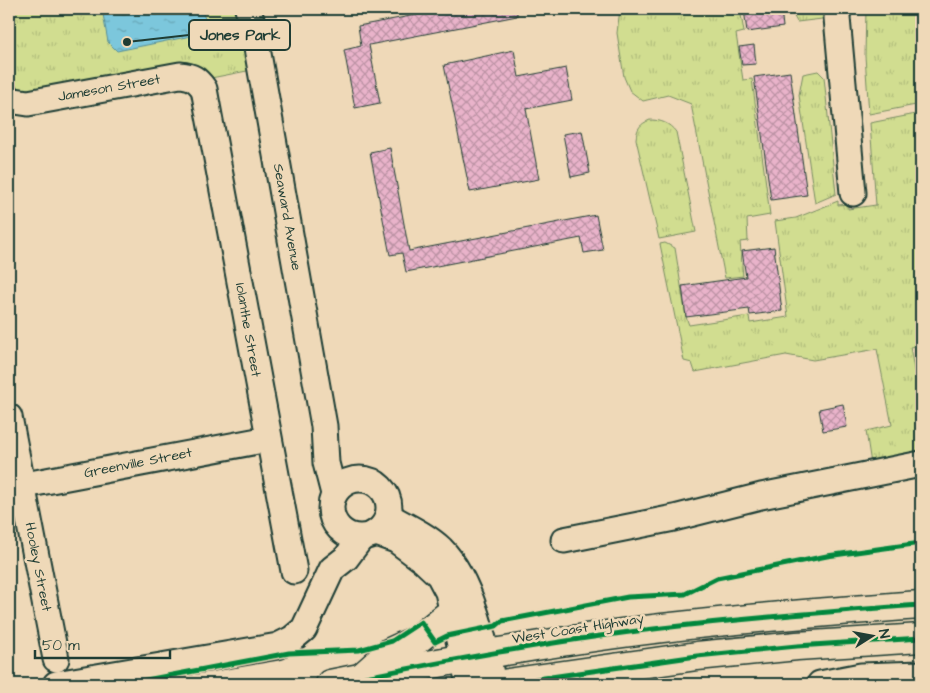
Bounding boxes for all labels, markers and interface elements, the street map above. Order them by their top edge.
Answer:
callout: Jones Park [189,20,290,50]
text: Jones Park [199,25,281,46]
street label: Jameson Street [56,69,162,107]
street label: Seaward Avenue [268,162,306,272]
street label: Iolanthe Street [230,281,266,379]
street label: Greenville Street [82,443,194,483]
street label: Hooley Street [20,521,57,614]
street label: West Coast Highway [511,609,646,649]
north arrow [848,610,898,660]
text: N [873,627,894,640]
scale bar [35,628,170,660]
text: 50 m [42,635,80,656]

